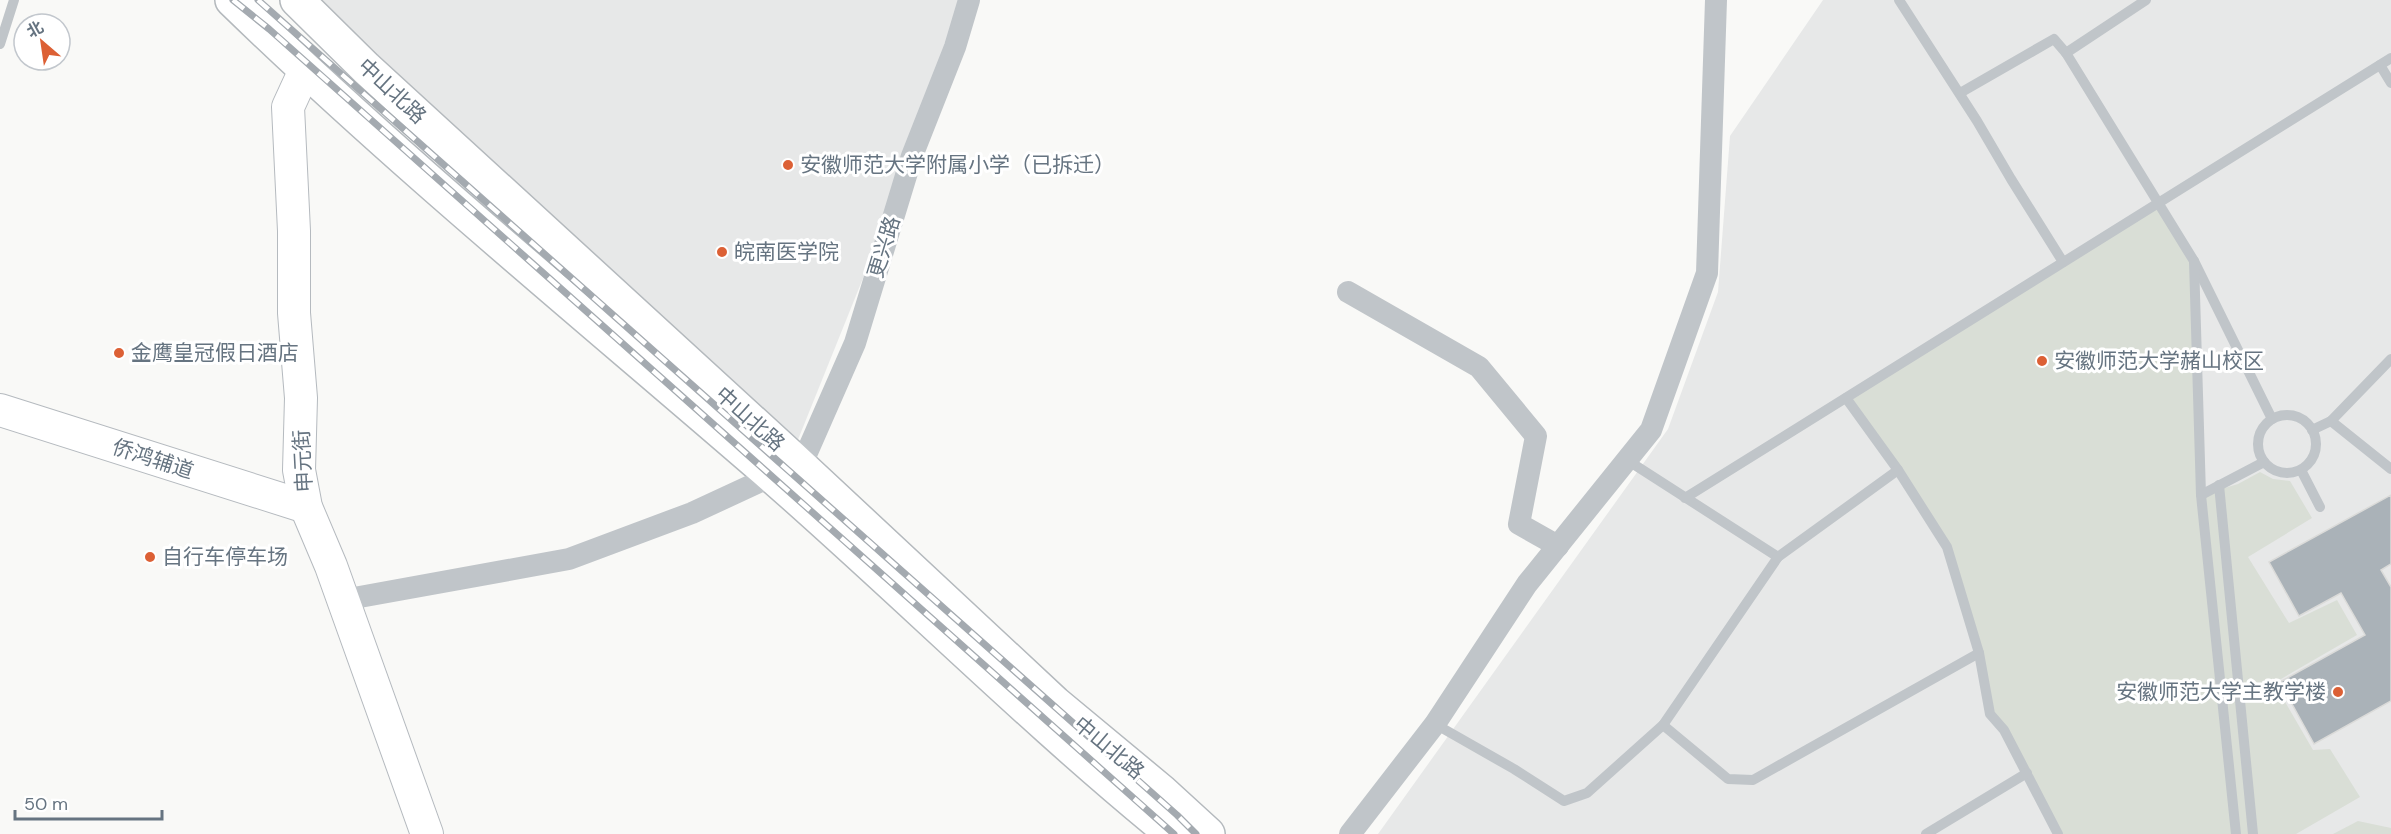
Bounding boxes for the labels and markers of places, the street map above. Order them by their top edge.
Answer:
place label: 安徽师范大学附属小学（已拆迁） [800,151,1115,179]
marker: 安徽师范大学附属小学（已拆迁） [781,158,795,172]
place label: 皖南医学院 [734,238,839,266]
marker: 皖南医学院 [715,245,729,259]
place label: 金鹰皇冠假日酒店 [131,339,299,367]
marker: 金鹰皇冠假日酒店 [112,346,126,360]
place label: 安徽师范大学赭山校区 [2054,347,2264,375]
marker: 安徽师范大学赭山校区 [2035,354,2049,368]
place label: 自行车停车场 [162,543,288,571]
marker: 自行车停车场 [143,550,157,564]
place label: 安徽师范大学主教学楼 [2116,678,2326,706]
marker: 安徽师范大学主教学楼 [2331,685,2345,699]

